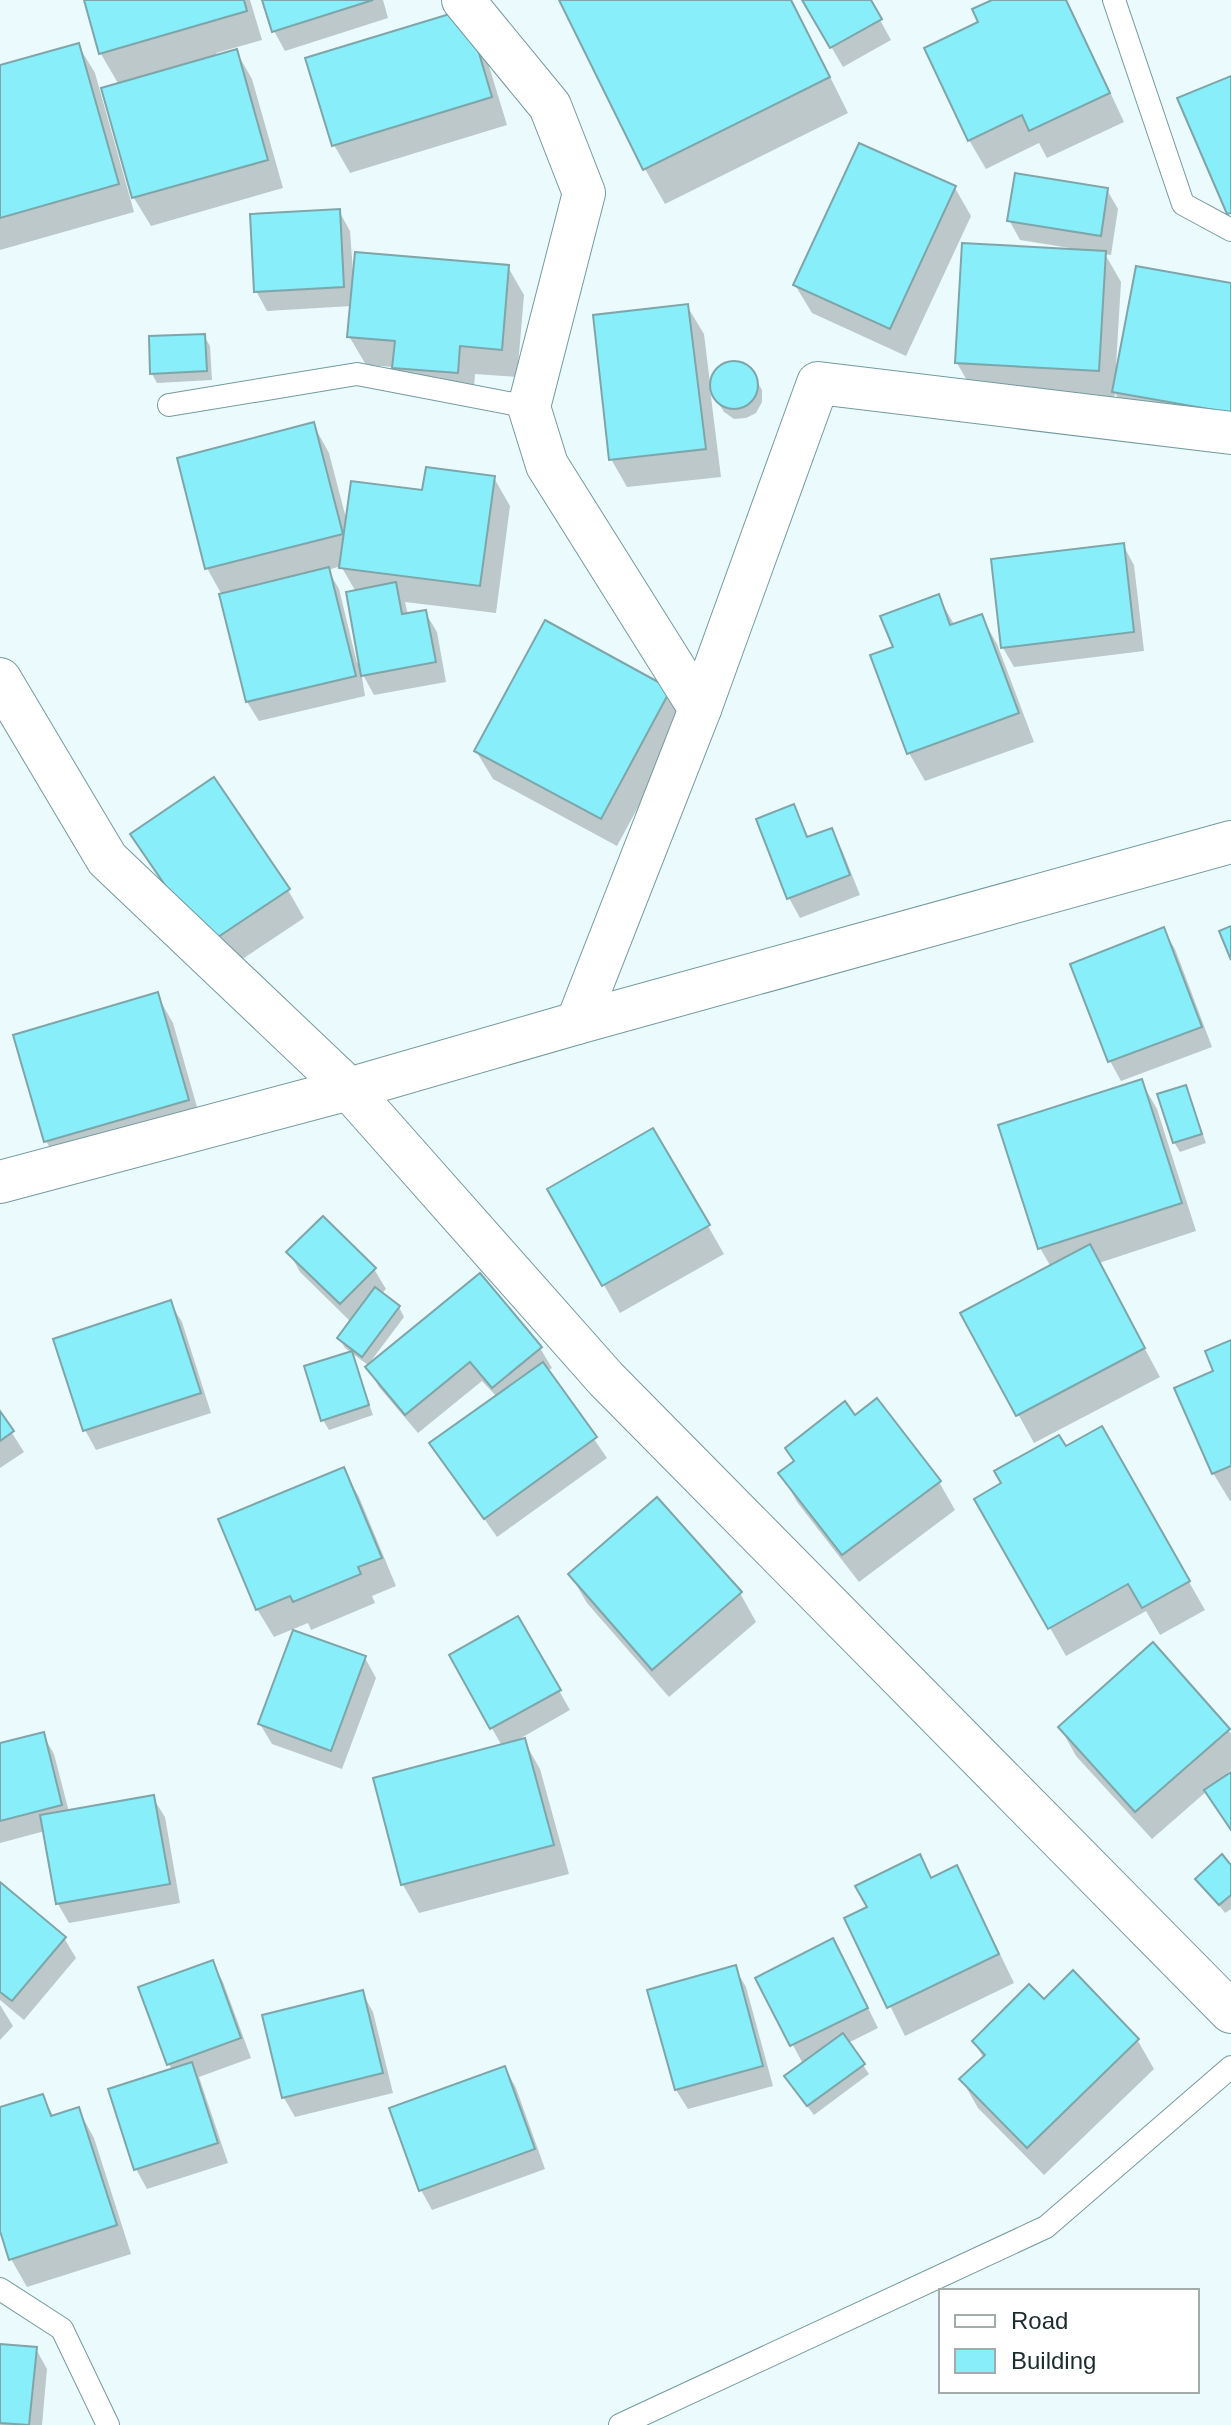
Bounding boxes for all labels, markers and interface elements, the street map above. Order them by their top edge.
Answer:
legend [939,2289,1199,2393]
text: Road [1011,2307,1068,2334]
text: Building [1011,2347,1096,2374]

